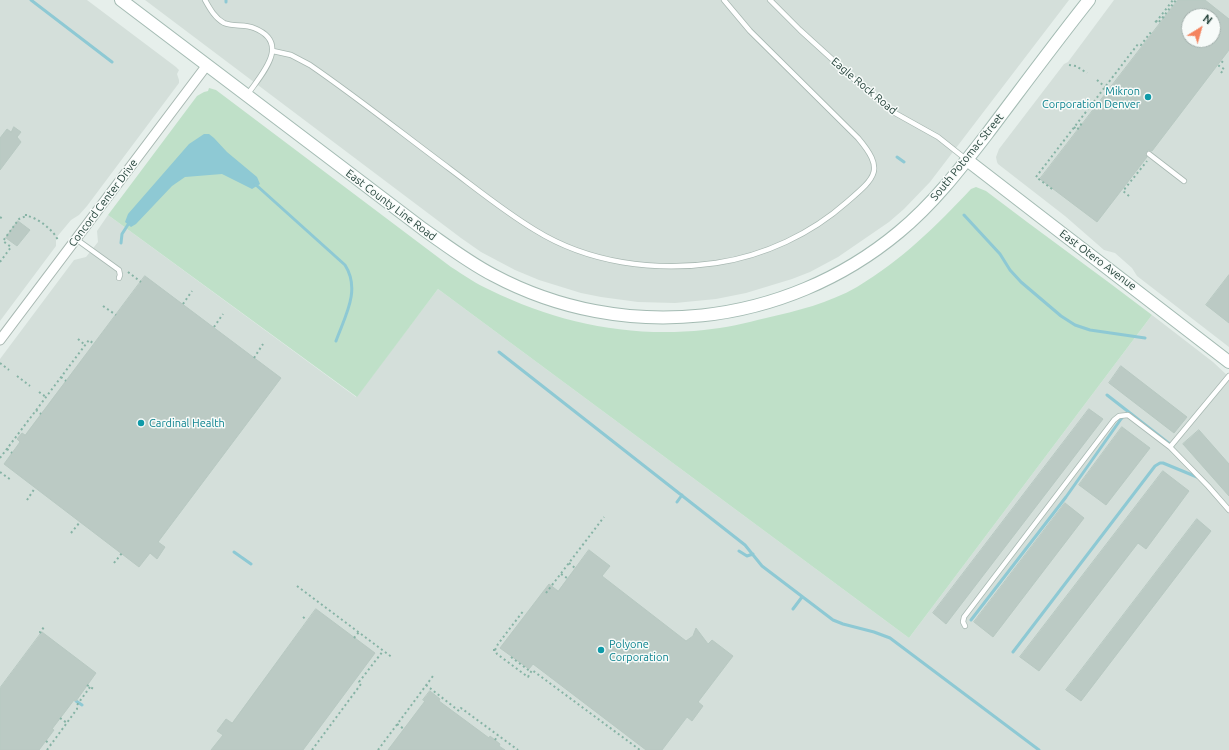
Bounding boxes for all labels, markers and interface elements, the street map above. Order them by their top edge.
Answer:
north arrow [1181,8,1221,48]
text: N [1201,12,1215,26]
street label: Eagle Rock Road [829,55,899,117]
place label: Mikron Corporation Denver [1042,84,1140,110]
marker: Mikron Corporation Denver [1143,92,1153,102]
street label: South Potomac Street [928,111,1006,203]
street label: Concord Center Drive [66,157,140,249]
street label: East County Line Road [343,167,439,243]
street label: East Otero Avenue [1057,227,1139,293]
place label: Cardinal Health [149,416,225,430]
marker: Cardinal Health [136,418,146,428]
place label: Polyone Corporation [609,637,669,663]
marker: Polyone Corporation [596,645,606,655]

